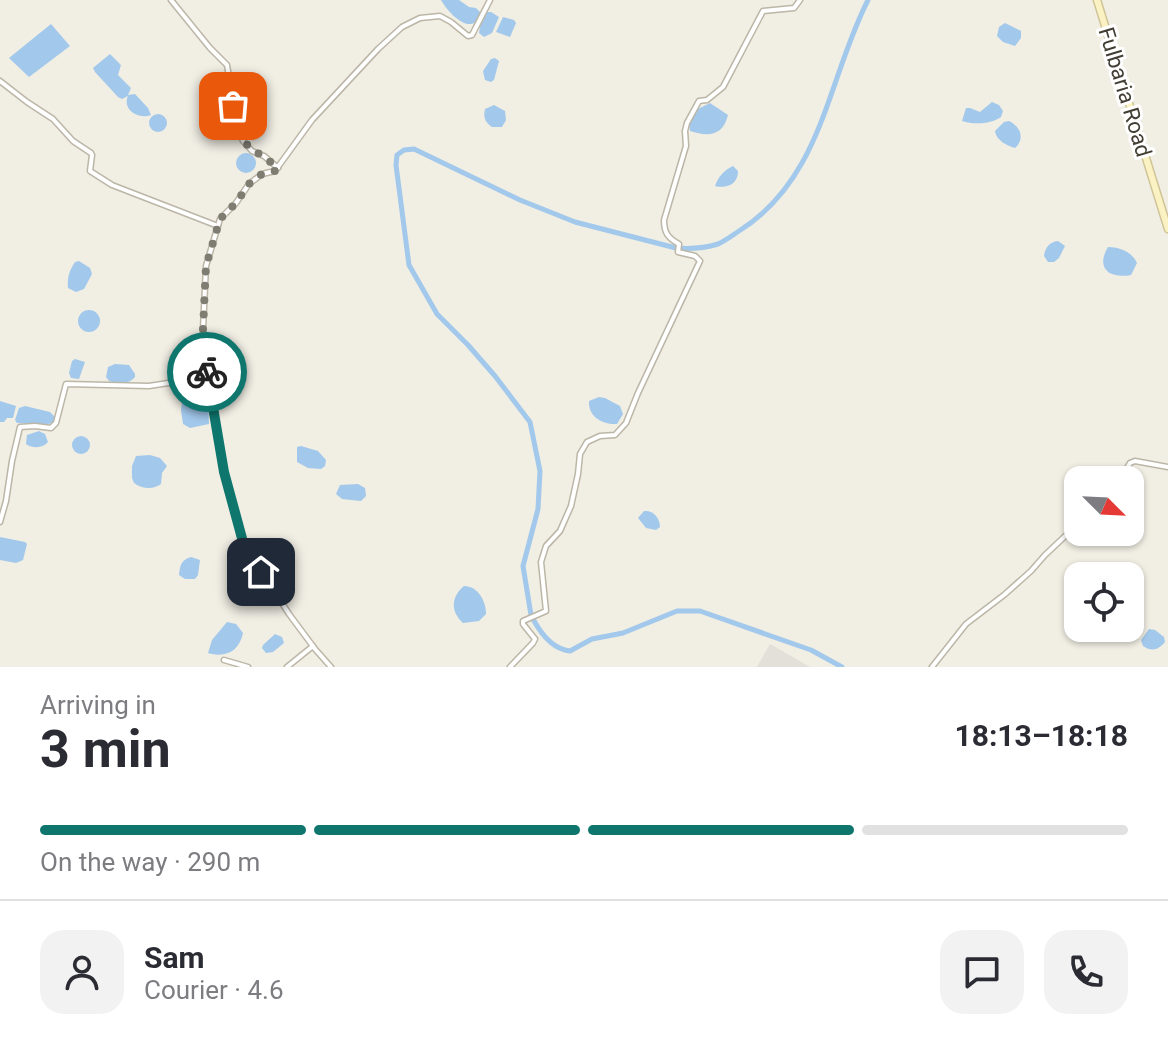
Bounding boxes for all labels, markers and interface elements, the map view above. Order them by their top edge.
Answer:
street label: Fulbaria Road [1093,24,1157,160]
pin [199,72,267,140]
icon: bag [211,84,255,128]
courier [167,332,247,412]
icon: bike [185,350,229,394]
north arrow [1064,466,1144,546]
map controls [1064,466,1144,642]
pin [227,538,295,606]
icon: home [239,550,283,594]
button: locate [1064,562,1144,642]
text: Arriving in [40,690,156,720]
text: 18:13–18:18 [954,718,1128,753]
text: 3 min [40,719,171,780]
text: On the way · 290 m [40,847,260,877]
button: person [40,930,124,1014]
button: chat [940,930,1024,1014]
button: phone [1044,930,1128,1014]
text: Sam [144,940,205,975]
text: Courier · 4.6 [144,975,284,1005]

